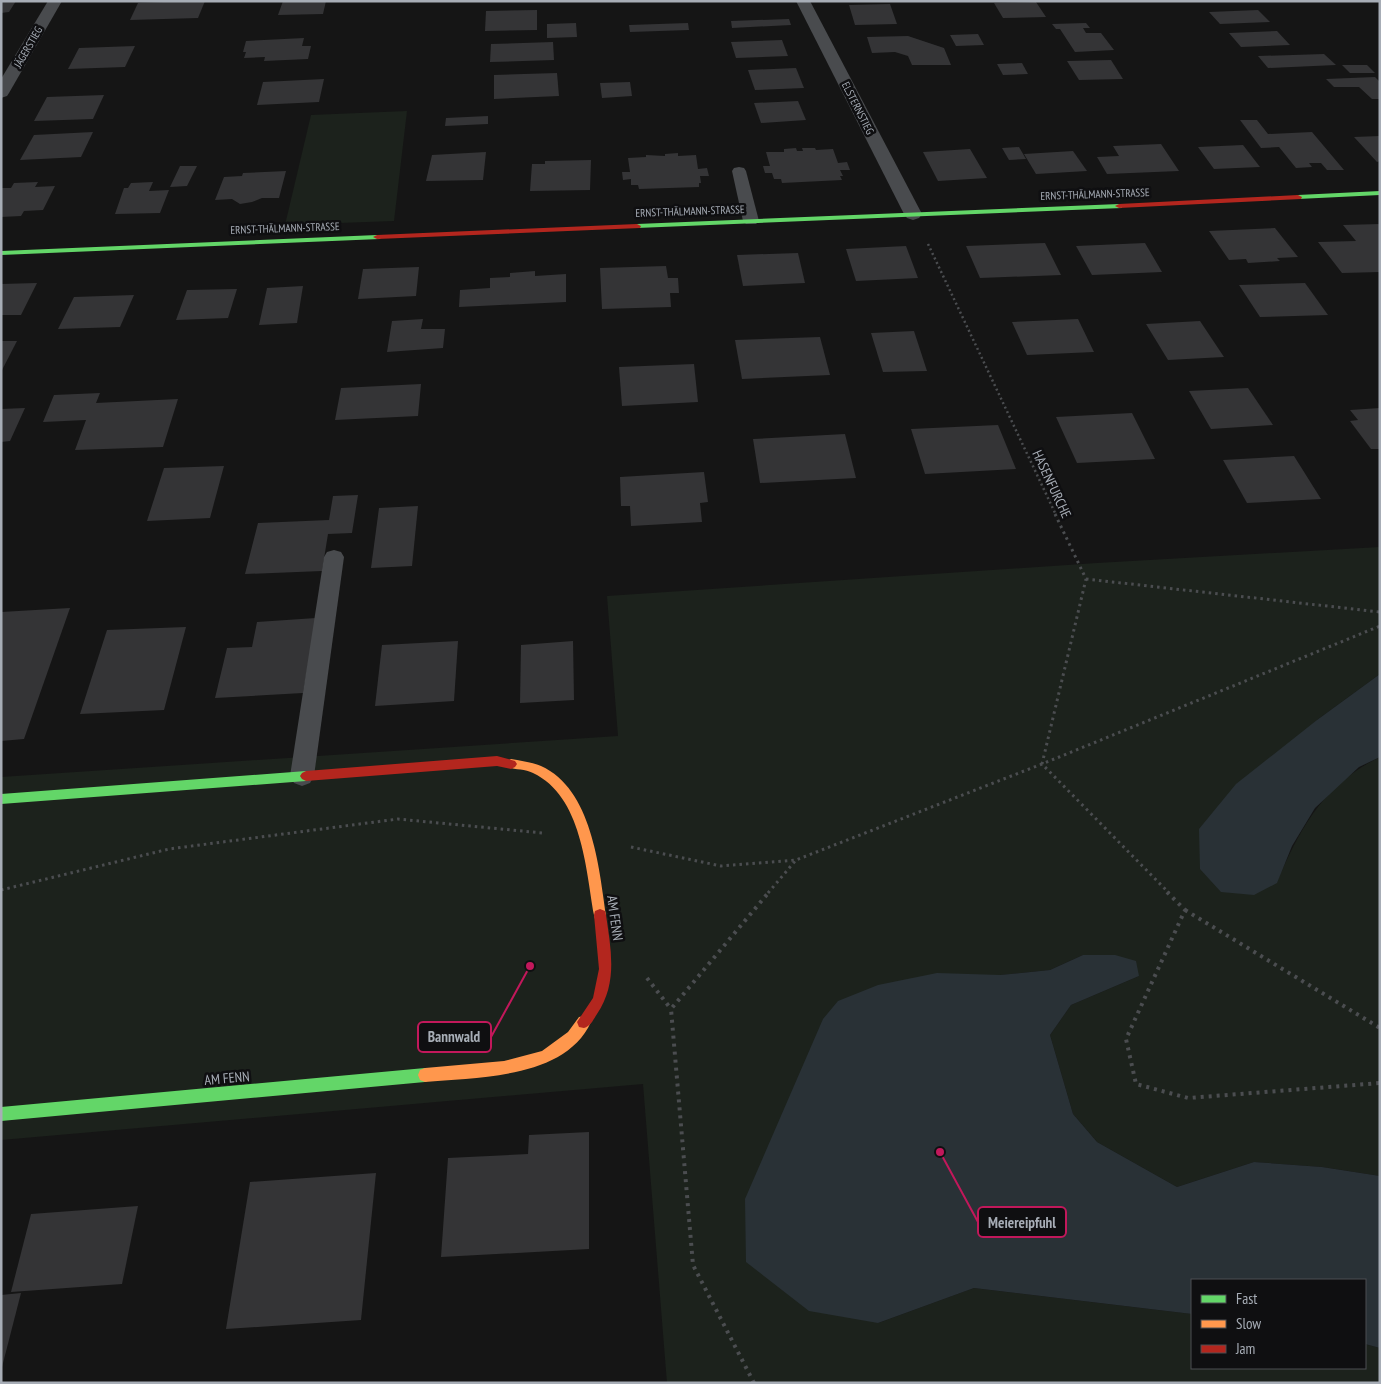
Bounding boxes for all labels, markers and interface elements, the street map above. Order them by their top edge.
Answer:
street label: JÄGERSTIEG [10,24,45,71]
street label: ELSTERNSTIEG [839,79,877,137]
street label: ERNST-THÄLMANN-STRASSE [1040,185,1150,203]
street label: ERNST-THÄLMANN-STRASSE [635,202,745,220]
street label: ERNST-THÄLMANN-STRASSE [230,219,340,237]
street label: HASENFURCHE [1028,447,1076,521]
street label: AM FENN [603,894,627,942]
callout: Bannwald [418,1022,491,1052]
text: Bannwald [428,1027,481,1046]
street label: AM FENN [204,1067,250,1089]
callout: Meiereipfuhl [978,1207,1066,1237]
text: Meiereipfuhl [988,1213,1056,1232]
legend [1191,1279,1366,1369]
text: Fast [1236,1289,1257,1308]
text: Slow [1236,1314,1261,1333]
text: Jam [1235,1339,1255,1358]

